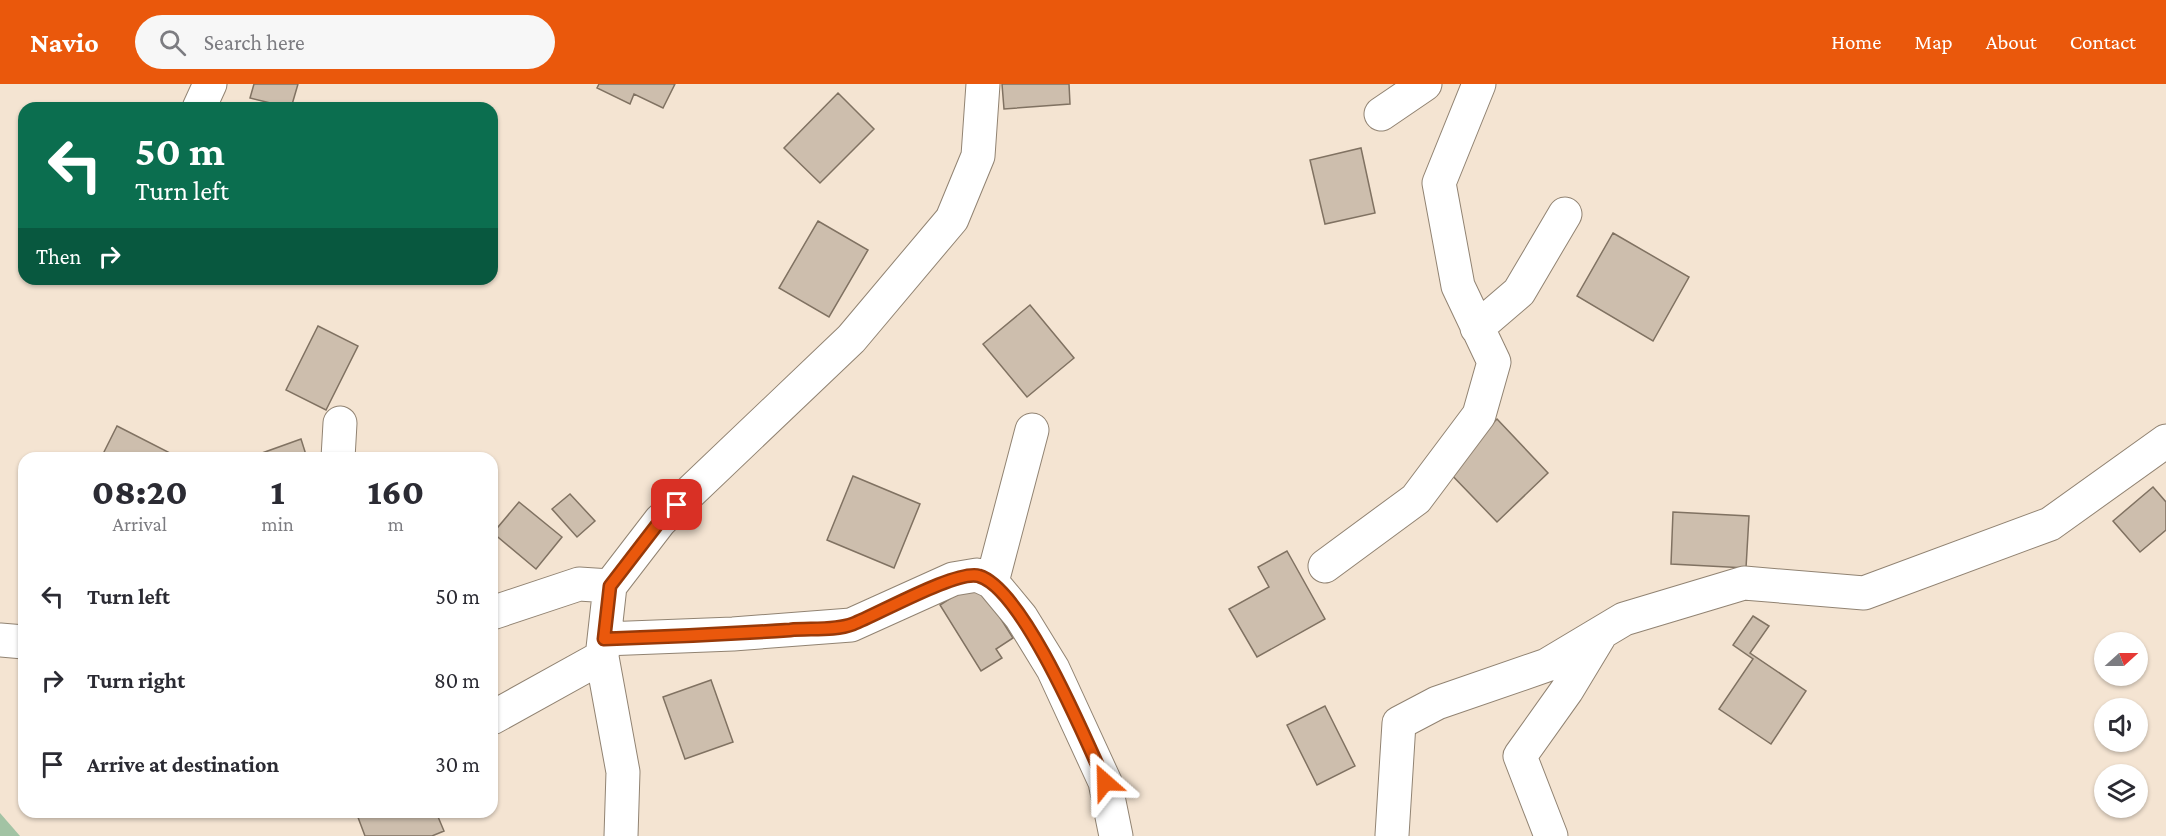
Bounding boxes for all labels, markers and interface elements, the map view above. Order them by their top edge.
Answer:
search box [135,15,555,69]
icon: search [156,26,189,59]
text: Navio [30,27,99,58]
text: Search here [204,30,305,55]
text: Home [1831,30,1881,54]
text: Map [1914,30,1953,54]
text: About [1986,30,2037,54]
text: Contact [2070,30,2136,54]
icon: left [36,126,114,204]
text: 50 m [135,127,225,174]
text: Turn left [135,176,229,206]
icon: right [93,240,126,273]
text: Then [36,244,81,269]
text: 08:20 [92,472,188,512]
text: 1 [271,472,285,512]
text: 160 [367,472,424,512]
pin [651,479,702,530]
icon: arrive [660,488,693,521]
text: Arrival [113,513,167,535]
text: min [262,513,294,535]
text: m [388,513,404,535]
icon: left [36,580,69,613]
text: Turn left [87,584,170,609]
text: 50 m [435,584,480,609]
north arrow [2094,632,2148,686]
map controls [2094,632,2148,818]
icon: right [36,664,69,697]
text: Turn right [87,668,185,693]
text: 80 m [434,668,480,693]
button: sound [2094,698,2148,752]
icon: arrive [36,748,69,781]
position arrow [1073,750,1137,814]
text: Arrive at destination [87,752,279,777]
text: 30 m [435,752,480,777]
button: layers [2094,764,2148,818]

